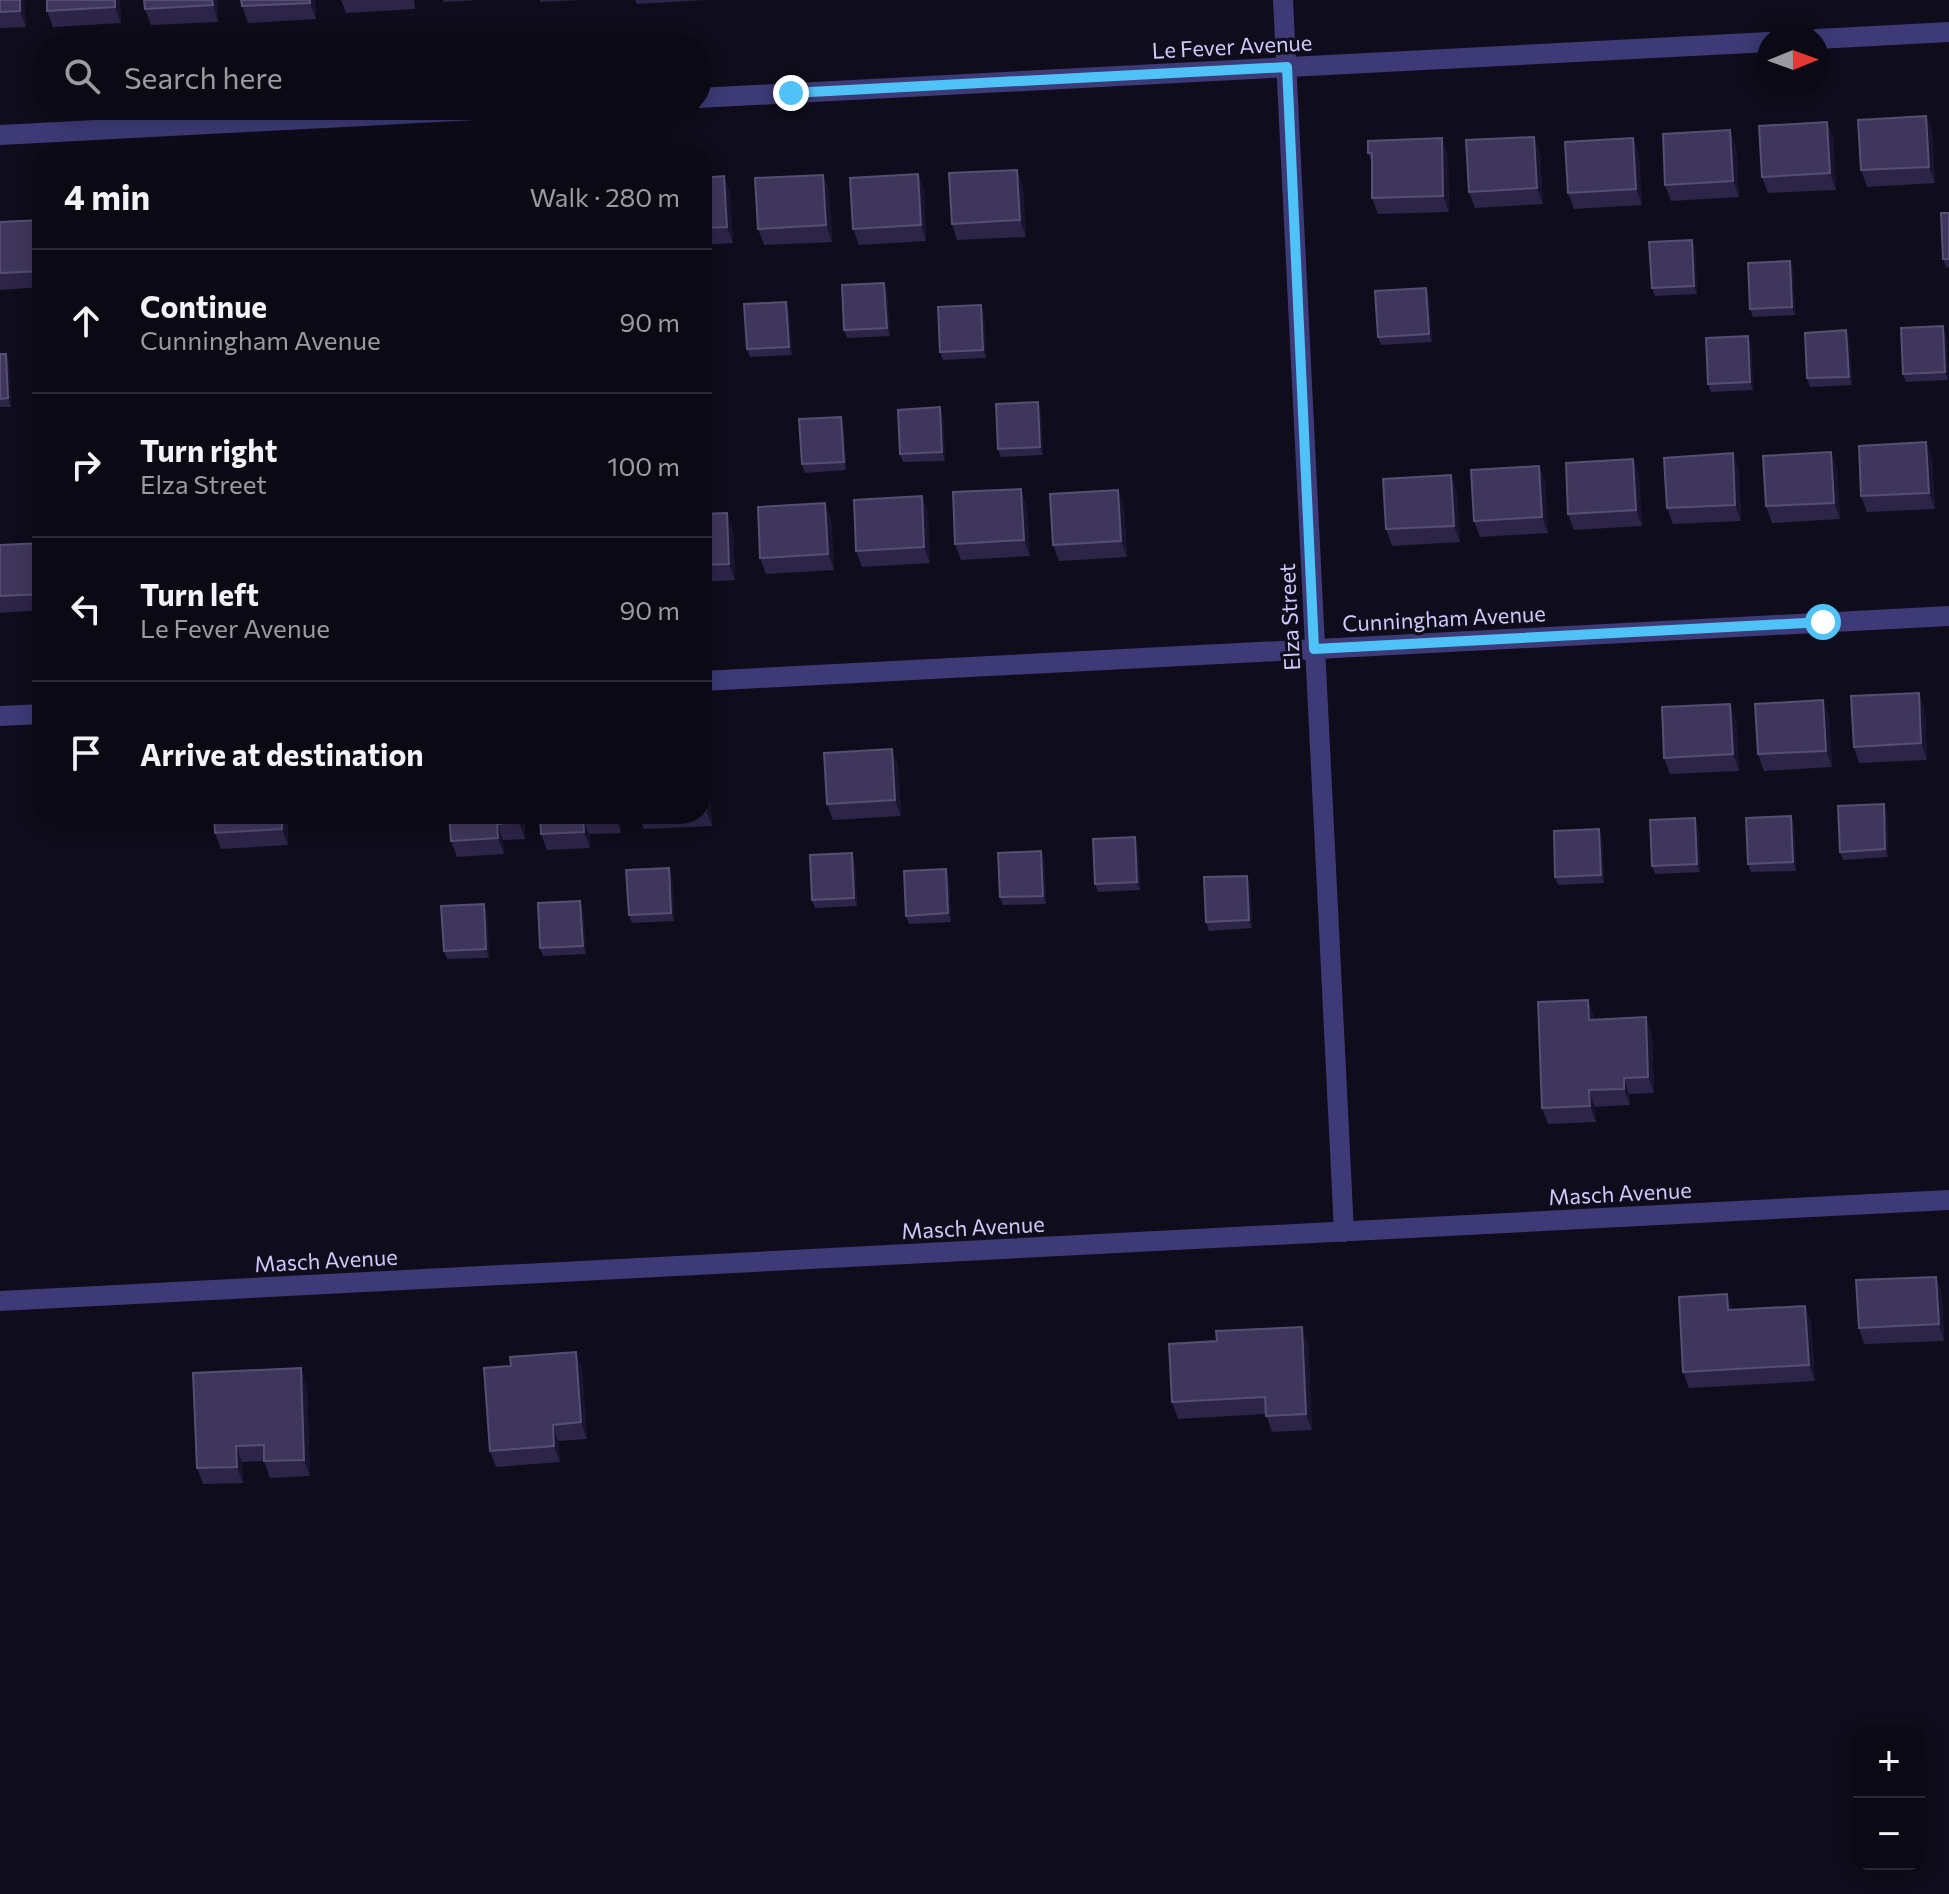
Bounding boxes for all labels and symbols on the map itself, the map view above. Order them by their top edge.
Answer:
north arrow [1757,24,1829,96]
street label: Le Fever Avenue [1151,28,1313,64]
route end [773,75,809,111]
street label: Elza Street [1273,563,1305,671]
street label: Cunningham Avenue [1342,599,1546,637]
route start [1805,604,1841,640]
street label: Masch Avenue [1548,1176,1692,1210]
street label: Masch Avenue [901,1210,1045,1244]
street label: Masch Avenue [254,1243,398,1277]

